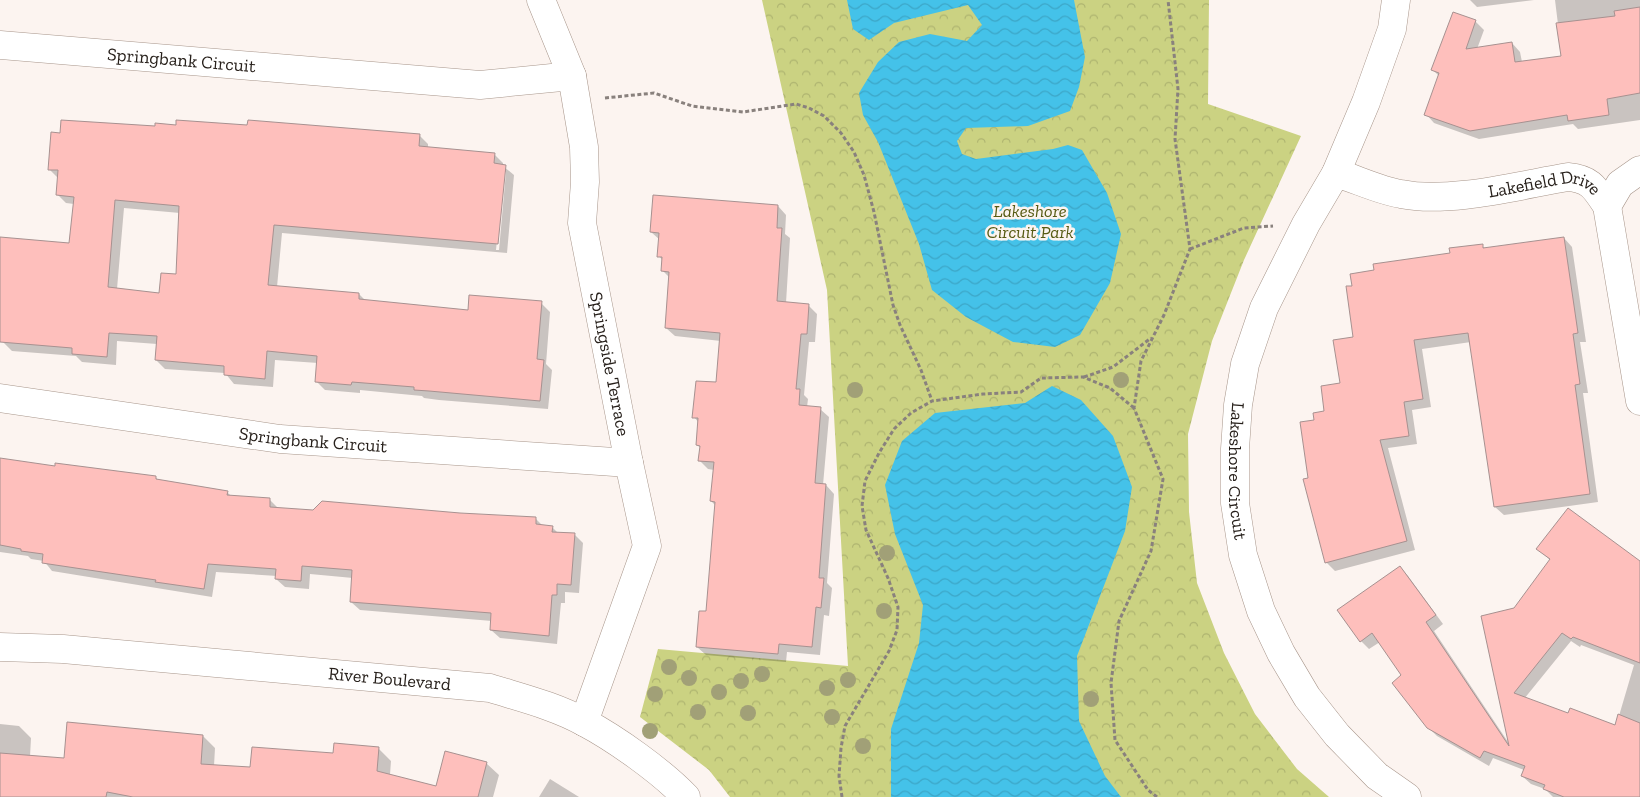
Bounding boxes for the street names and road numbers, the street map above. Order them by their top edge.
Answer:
street label: Springbank Circuit [106,43,257,77]
street label: Lakefield Drive [1487,165,1606,203]
street label: Springside Terrace [585,290,635,438]
street label: Lakeshore Circuit [1224,402,1252,542]
street label: Springbank Circuit [237,422,388,457]
street label: River Boulevard [327,662,452,695]

